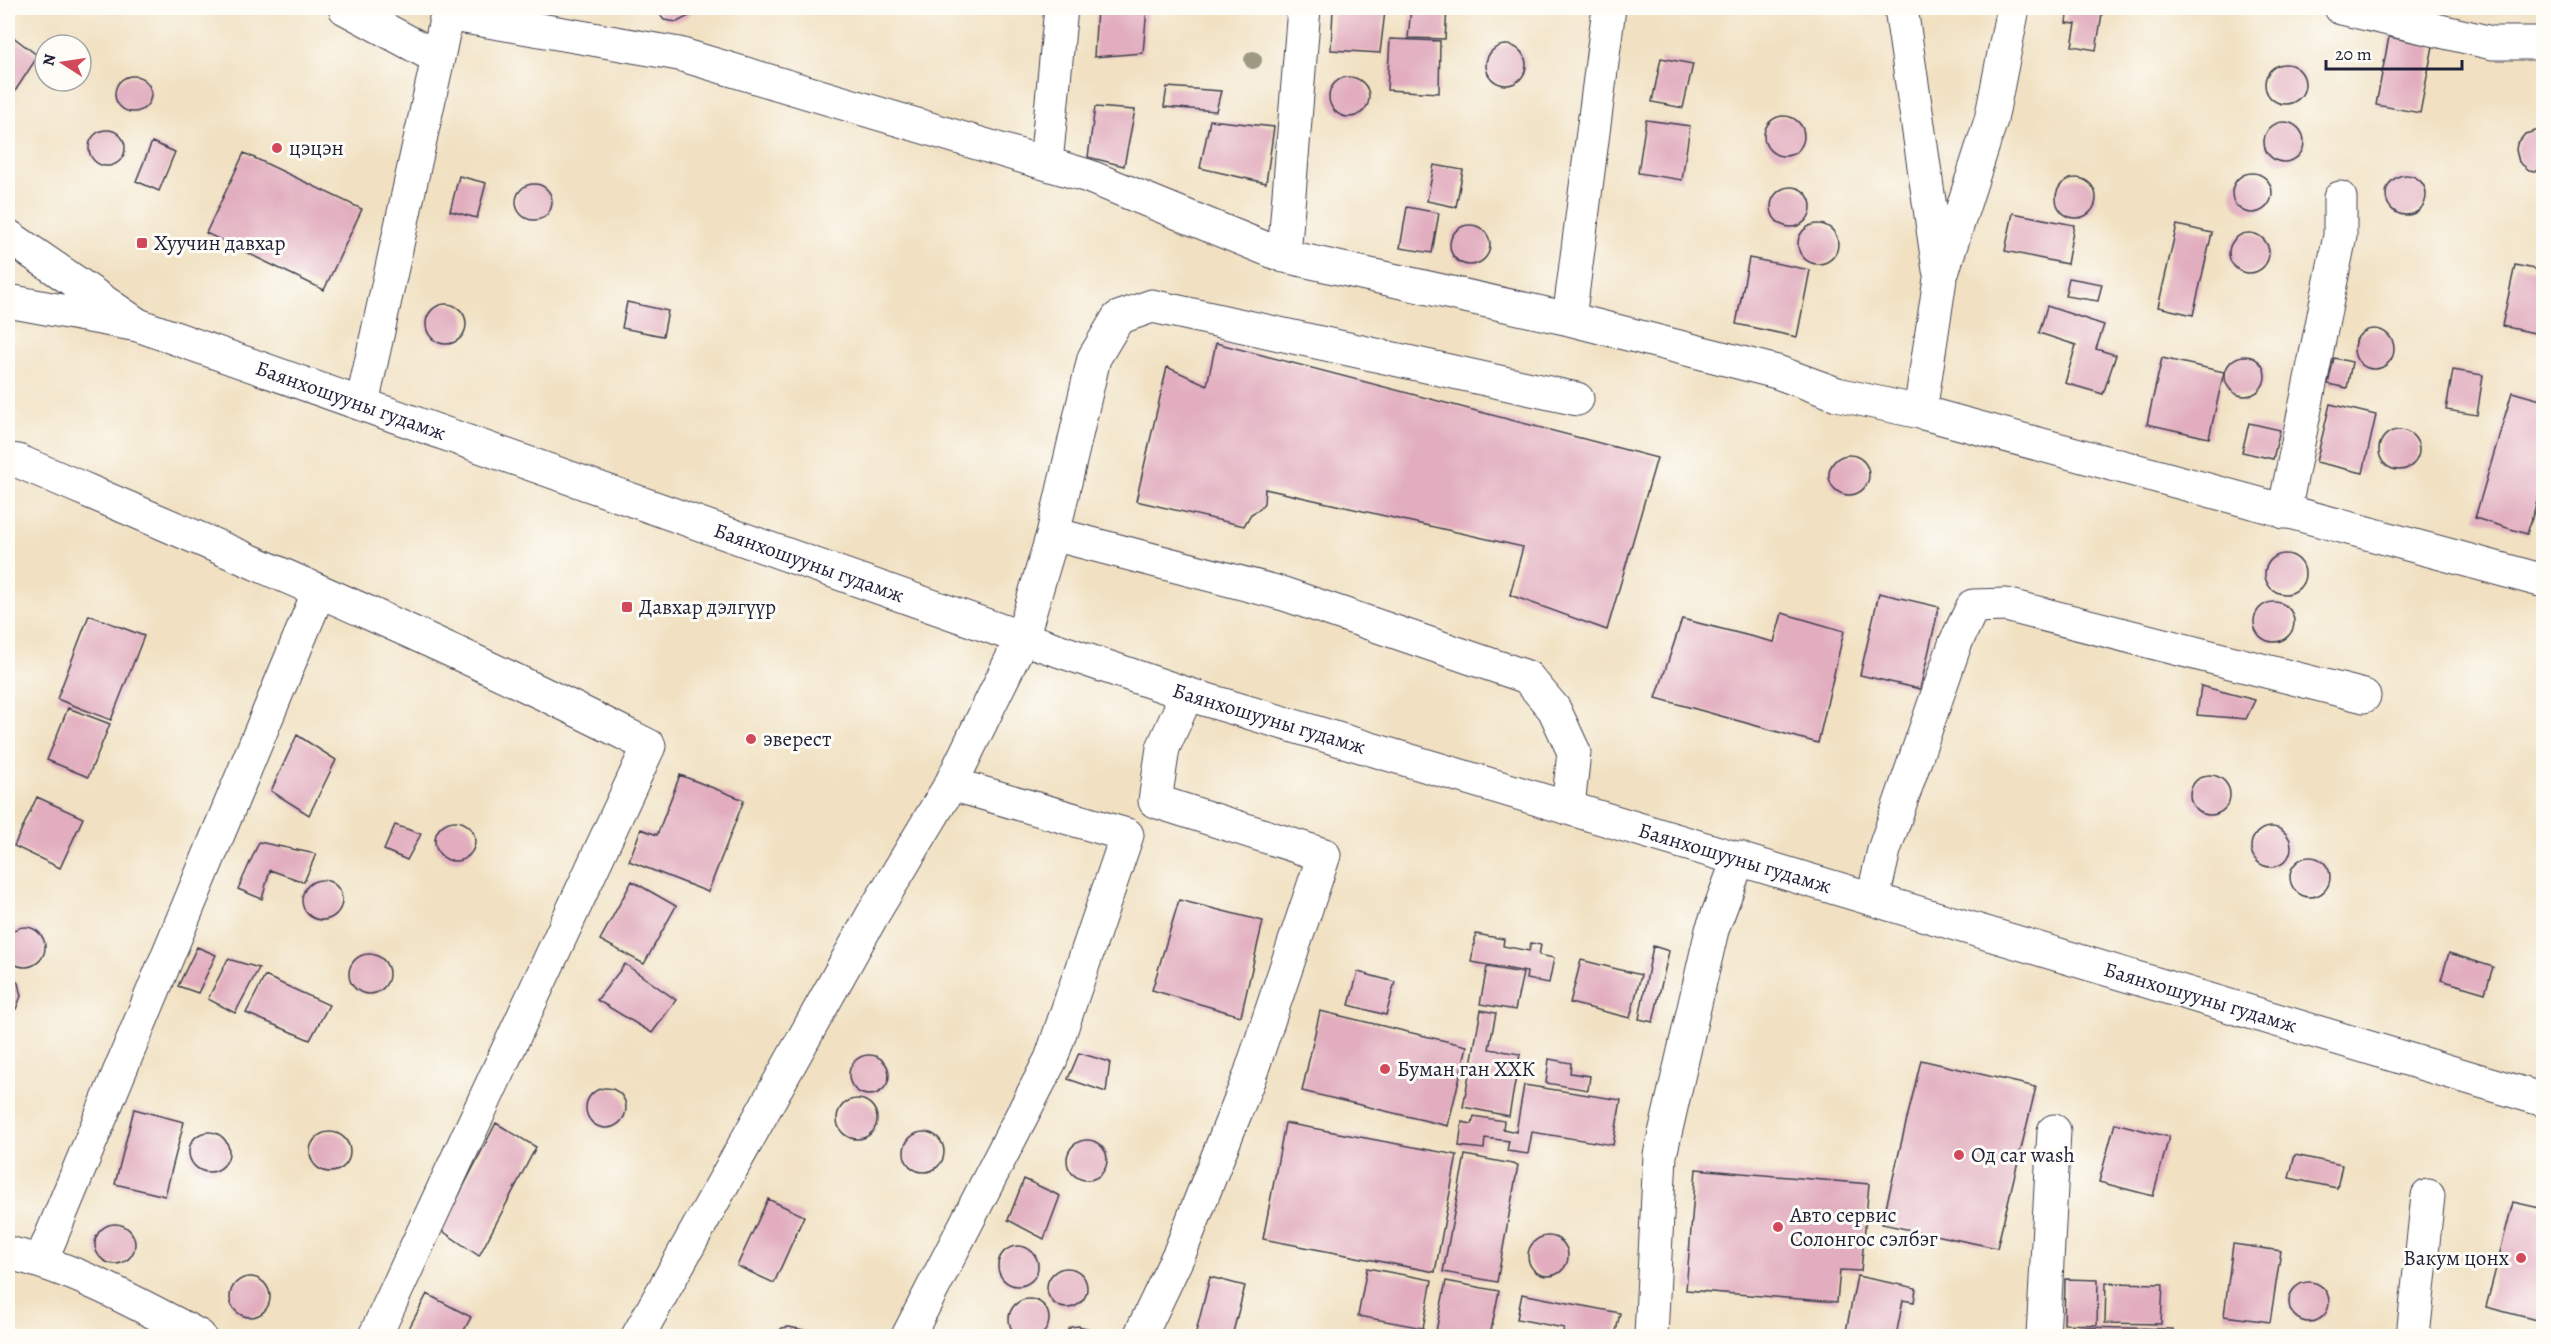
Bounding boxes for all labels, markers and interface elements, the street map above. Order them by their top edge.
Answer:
north arrow [33,33,93,93]
scale bar [2326,33,2462,71]
text: 20 m [2335,42,2372,66]
text: N [37,52,61,68]
place label: цэцэн [289,134,344,162]
marker: цэцэн [270,141,284,155]
place label: Хуучин давхар [154,229,286,257]
marker: Хуучин давхар [135,236,149,250]
street label: Баянхошууны гудамж [252,354,450,447]
street label: Баянхошууны гудамж [710,516,908,609]
place label: Давхар дэлгүүр [639,593,776,621]
marker: Давхар дэлгүүр [620,600,634,614]
street label: Баянхошууны гудамж [1169,676,1369,761]
place label: эверест [763,725,831,753]
marker: эверест [744,732,758,746]
street label: Баянхошууны гудамж [1635,816,1835,900]
street label: Баянхошууны гудамж [2101,955,2300,1039]
place label: Буман ган ХХК [1397,1055,1536,1083]
marker: Буман ган ХХК [1378,1062,1392,1076]
place label: Од car wash [1971,1141,2075,1169]
marker: Од car wash [1952,1148,1966,1162]
place label: Авто сервис Солонгос сэлбэг [1789,1201,1938,1253]
marker: Авто сервис Солонгос сэлбэг [1771,1220,1785,1234]
place label: Вакум цонх [2403,1244,2510,1272]
marker: Вакум цонх [2514,1251,2528,1265]

